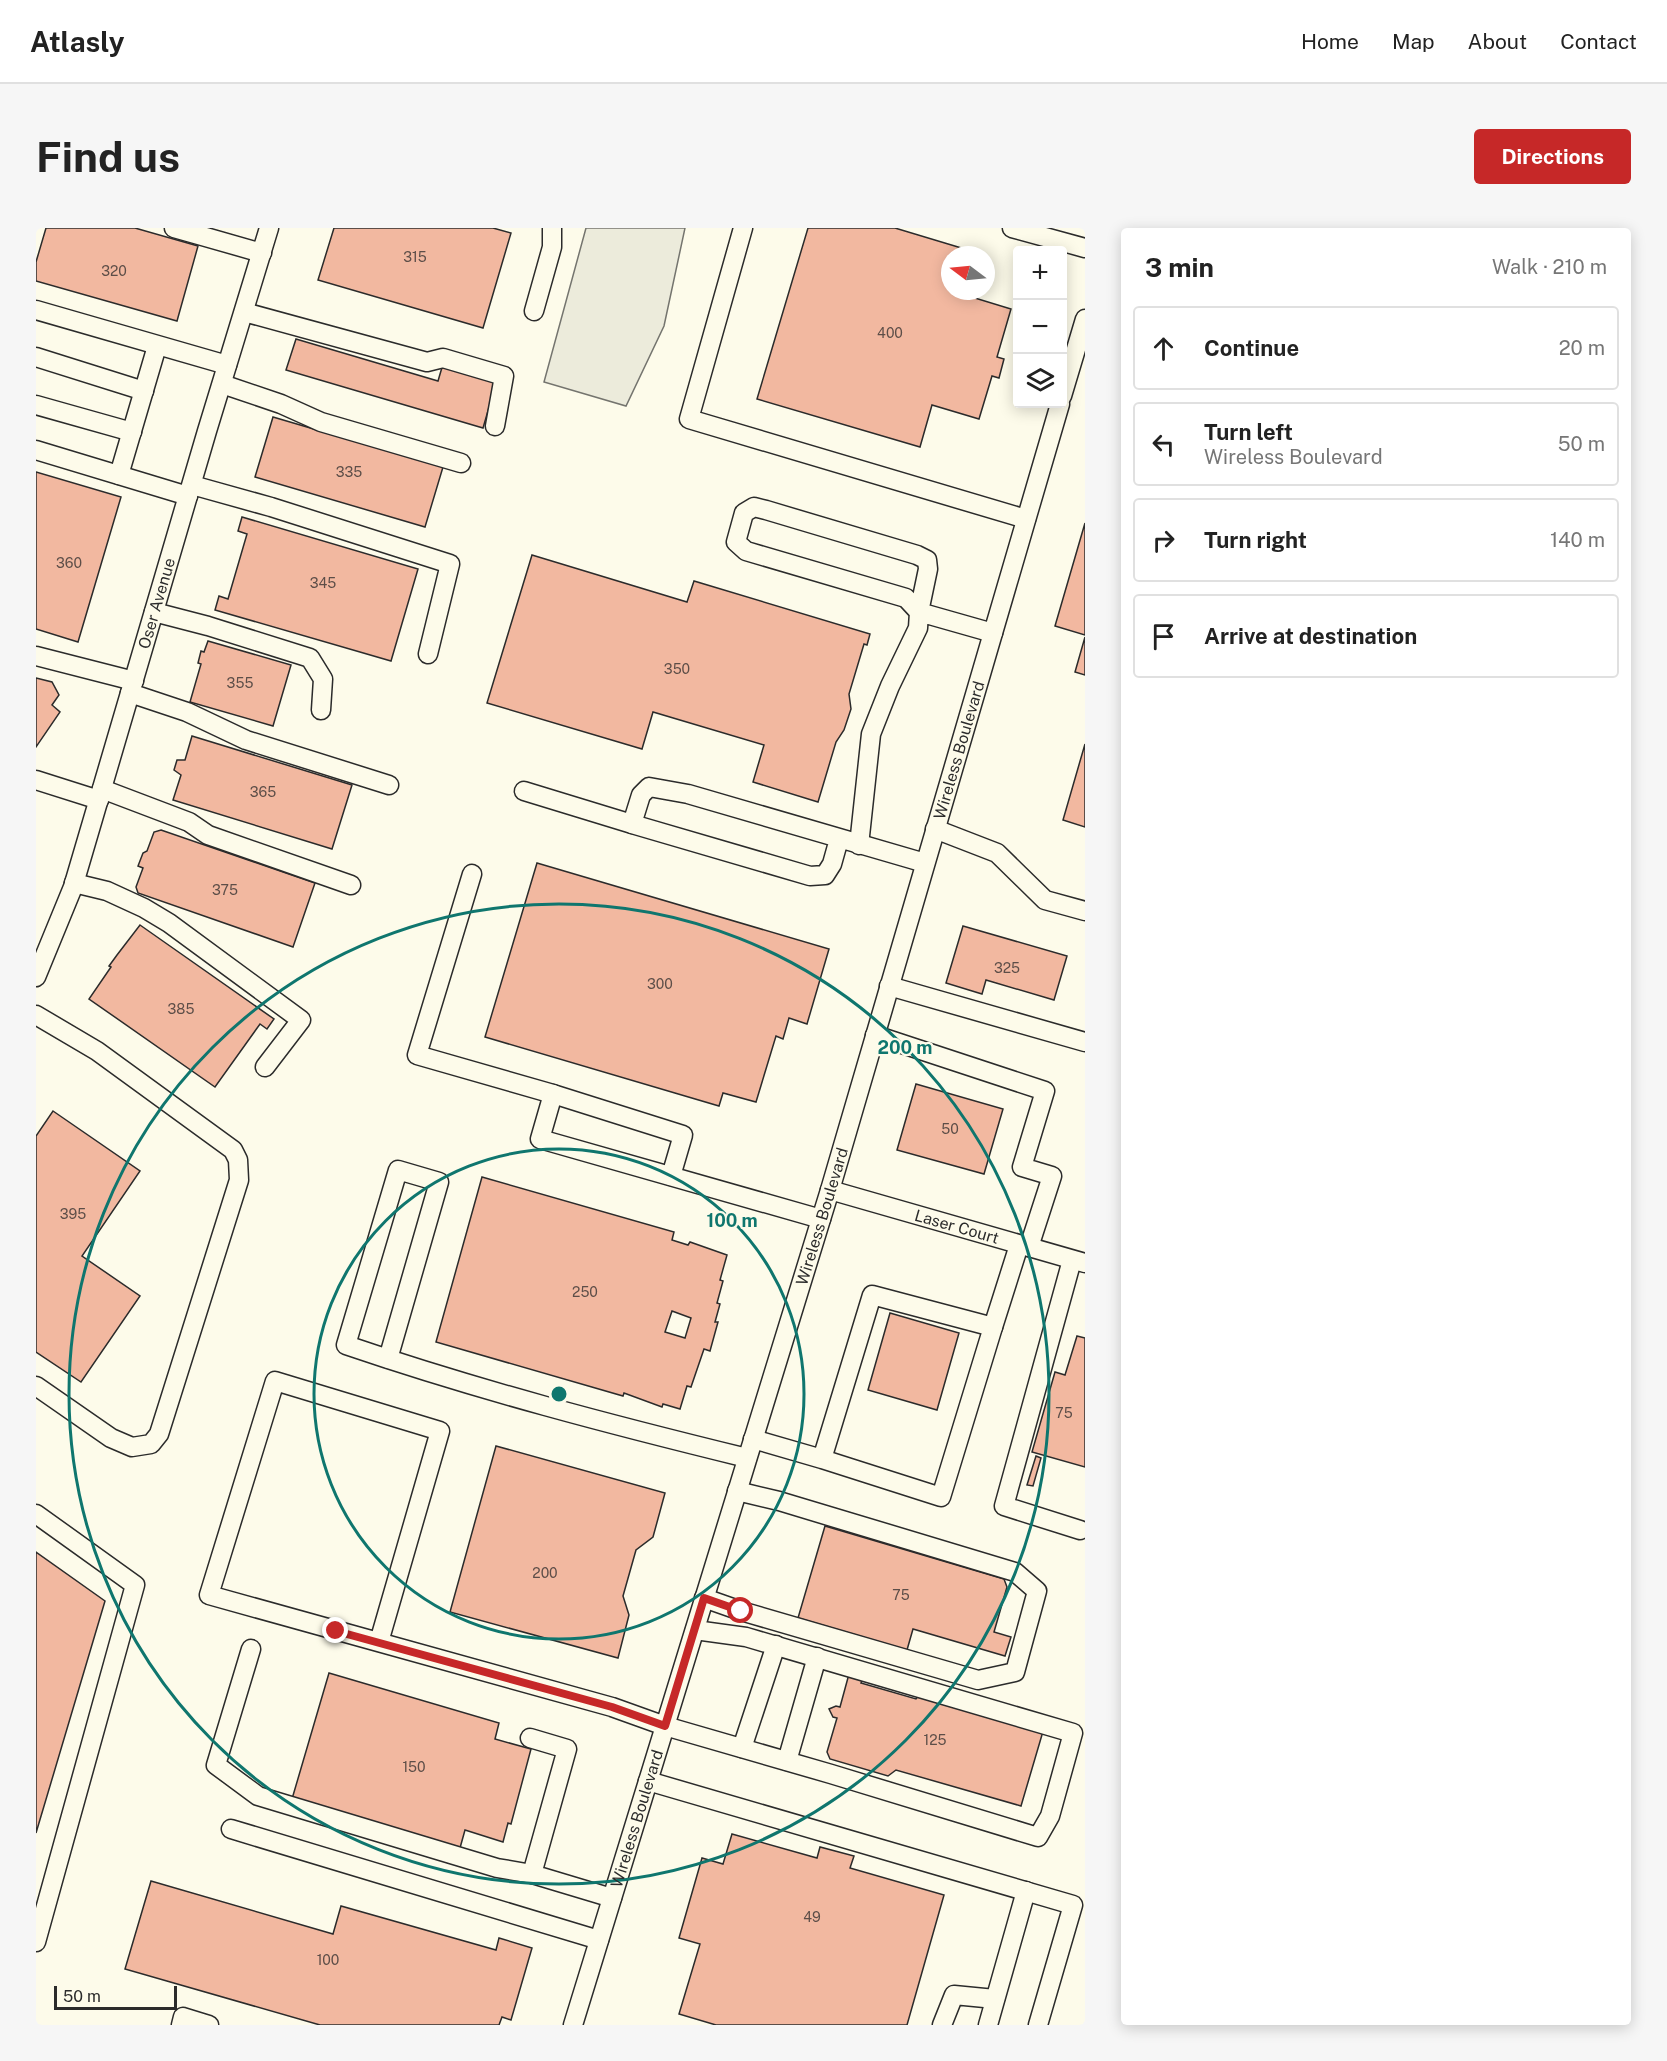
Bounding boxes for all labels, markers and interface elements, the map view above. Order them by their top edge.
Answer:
text: Atlasly [30,25,124,58]
text: Home [1301,29,1359,54]
text: Map [1392,29,1435,54]
text: About [1468,29,1527,54]
text: Contact [1560,29,1637,54]
button: Directions [1474,129,1631,184]
text: Find us [36,132,180,181]
north arrow [941,246,995,300]
map controls [1013,246,1067,408]
button: + [1013,246,1067,300]
house number: 315 [403,249,427,265]
text: 3 min [1145,252,1214,283]
text: Walk · 210 m [1492,255,1607,279]
house number: 320 [101,263,127,279]
button: − [1013,300,1067,354]
house number: 400 [877,325,903,341]
icon: ahead [1147,332,1180,365]
text: Continue [1204,335,1299,361]
text: 20 m [1559,336,1605,360]
button: layers [1013,354,1067,408]
text: Turn left [1204,419,1293,445]
icon: left [1147,428,1180,461]
text: 50 m [1558,432,1605,456]
text: Wireless Boulevard [1204,445,1383,469]
house number: 335 [336,464,362,480]
icon: right [1147,524,1180,557]
text: Turn right [1204,527,1307,553]
text: 140 m [1550,528,1605,552]
house number: 360 [56,555,82,571]
street label: Oser Avenue [134,556,179,651]
house number: 345 [310,575,336,591]
icon: arrive [1147,620,1180,653]
text: Arrive at destination [1204,623,1417,649]
house number: 350 [664,661,690,677]
house number: 355 [227,675,253,691]
street label: Wireless Boulevard [930,679,988,822]
house number: 365 [250,784,276,800]
house number: 375 [212,882,238,898]
house number: 325 [994,960,1020,976]
house number: 300 [647,976,673,992]
house number: 385 [168,1001,194,1017]
text: 200 m [878,1037,932,1058]
house number: 50 [941,1121,959,1137]
street label: Wireless Boulevard [792,1145,852,1288]
house number: 395 [60,1206,86,1222]
street label: Laser Court [912,1206,1001,1248]
text: 100 m [706,1210,758,1231]
house number: 250 [572,1284,598,1300]
centre of rings [549,1384,569,1404]
house number: 75 [1055,1405,1073,1421]
house number: 200 [532,1565,558,1581]
house number: 75 [892,1587,910,1603]
route start [727,1597,753,1623]
route end [322,1617,348,1643]
house number: 125 [923,1732,947,1748]
street label: Wireless Boulevard [607,1748,667,1890]
house number: 150 [402,1759,426,1775]
house number: 49 [803,1909,821,1925]
house number: 100 [317,1952,339,1968]
scale bar [54,1983,177,2010]
text: 50 m [63,1987,101,2006]

